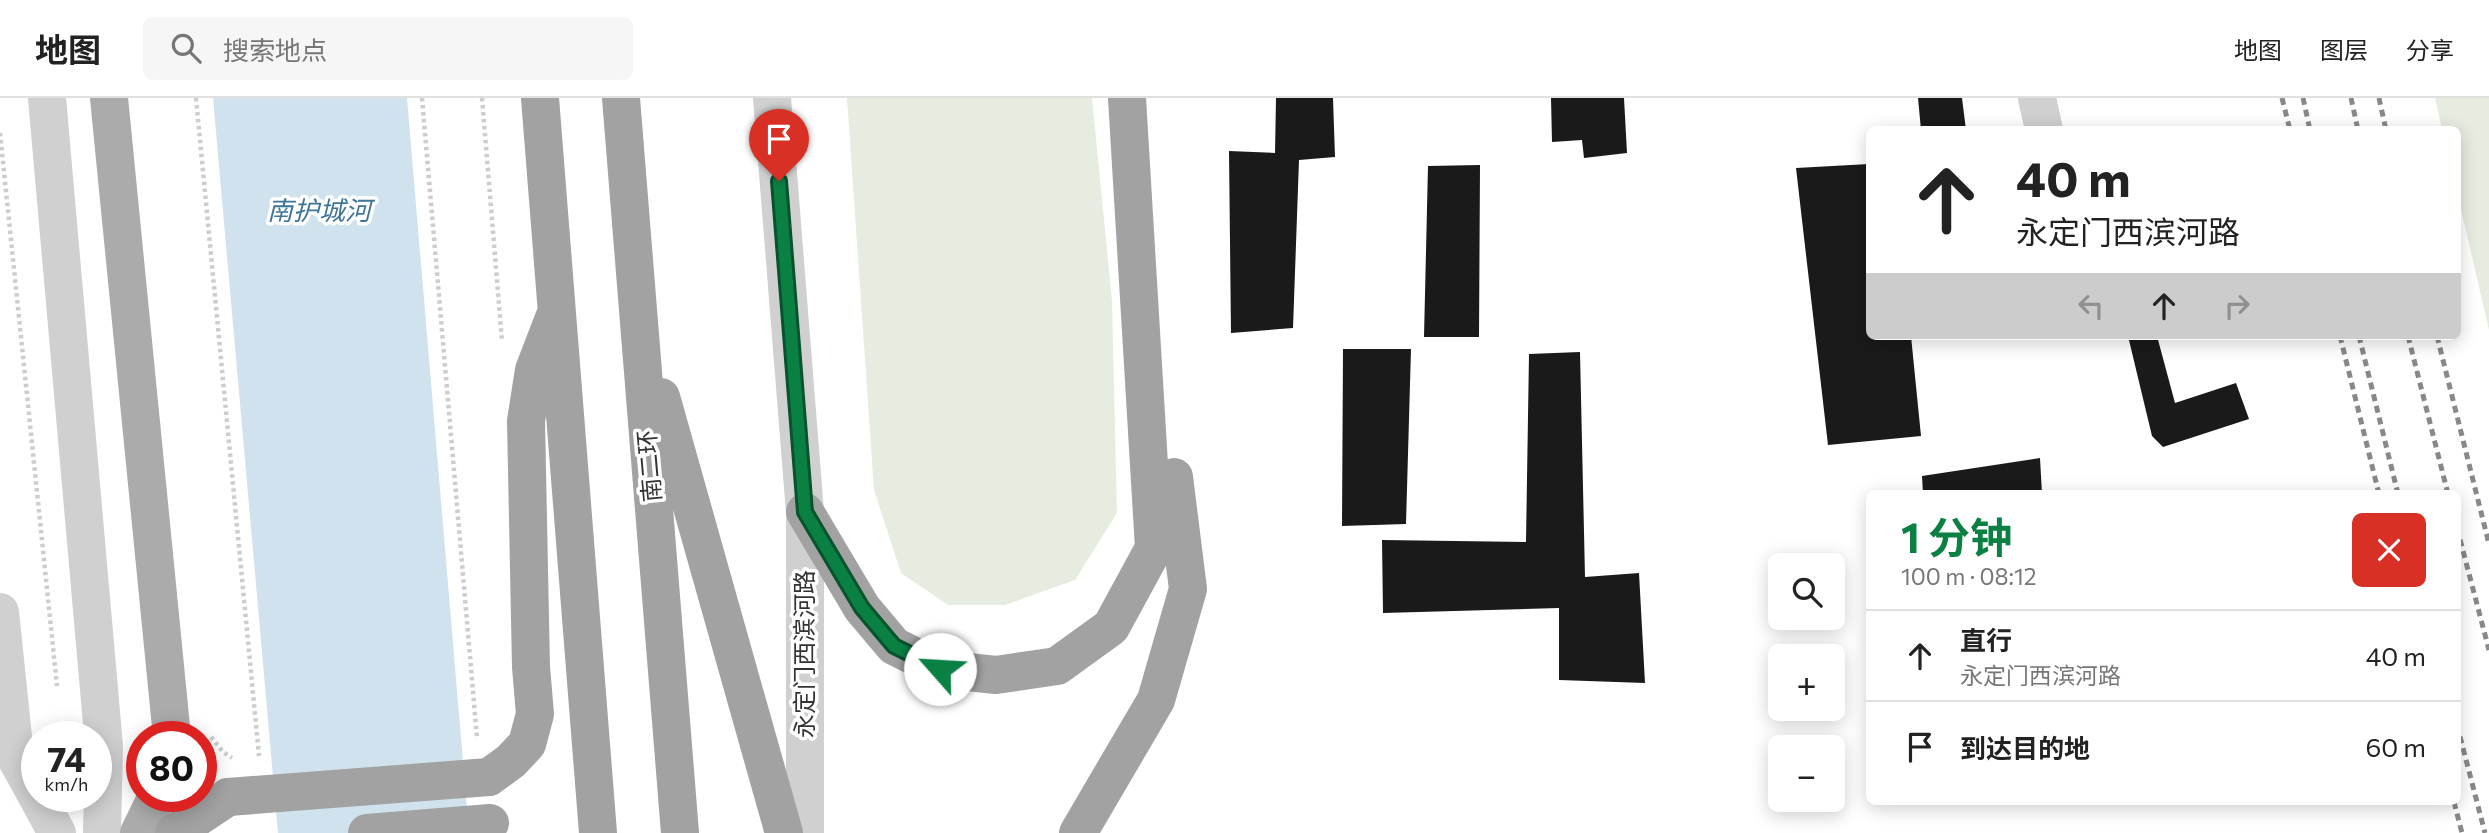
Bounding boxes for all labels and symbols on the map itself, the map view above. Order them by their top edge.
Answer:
pin [749,109,809,181]
water label: 南护城河 [267,194,376,225]
street label: 南二环 [631,429,666,503]
street label: 永定门西滨河路 [789,570,818,738]
position arrow [903,632,977,706]
speed limit sign: 80 [126,721,217,812]

